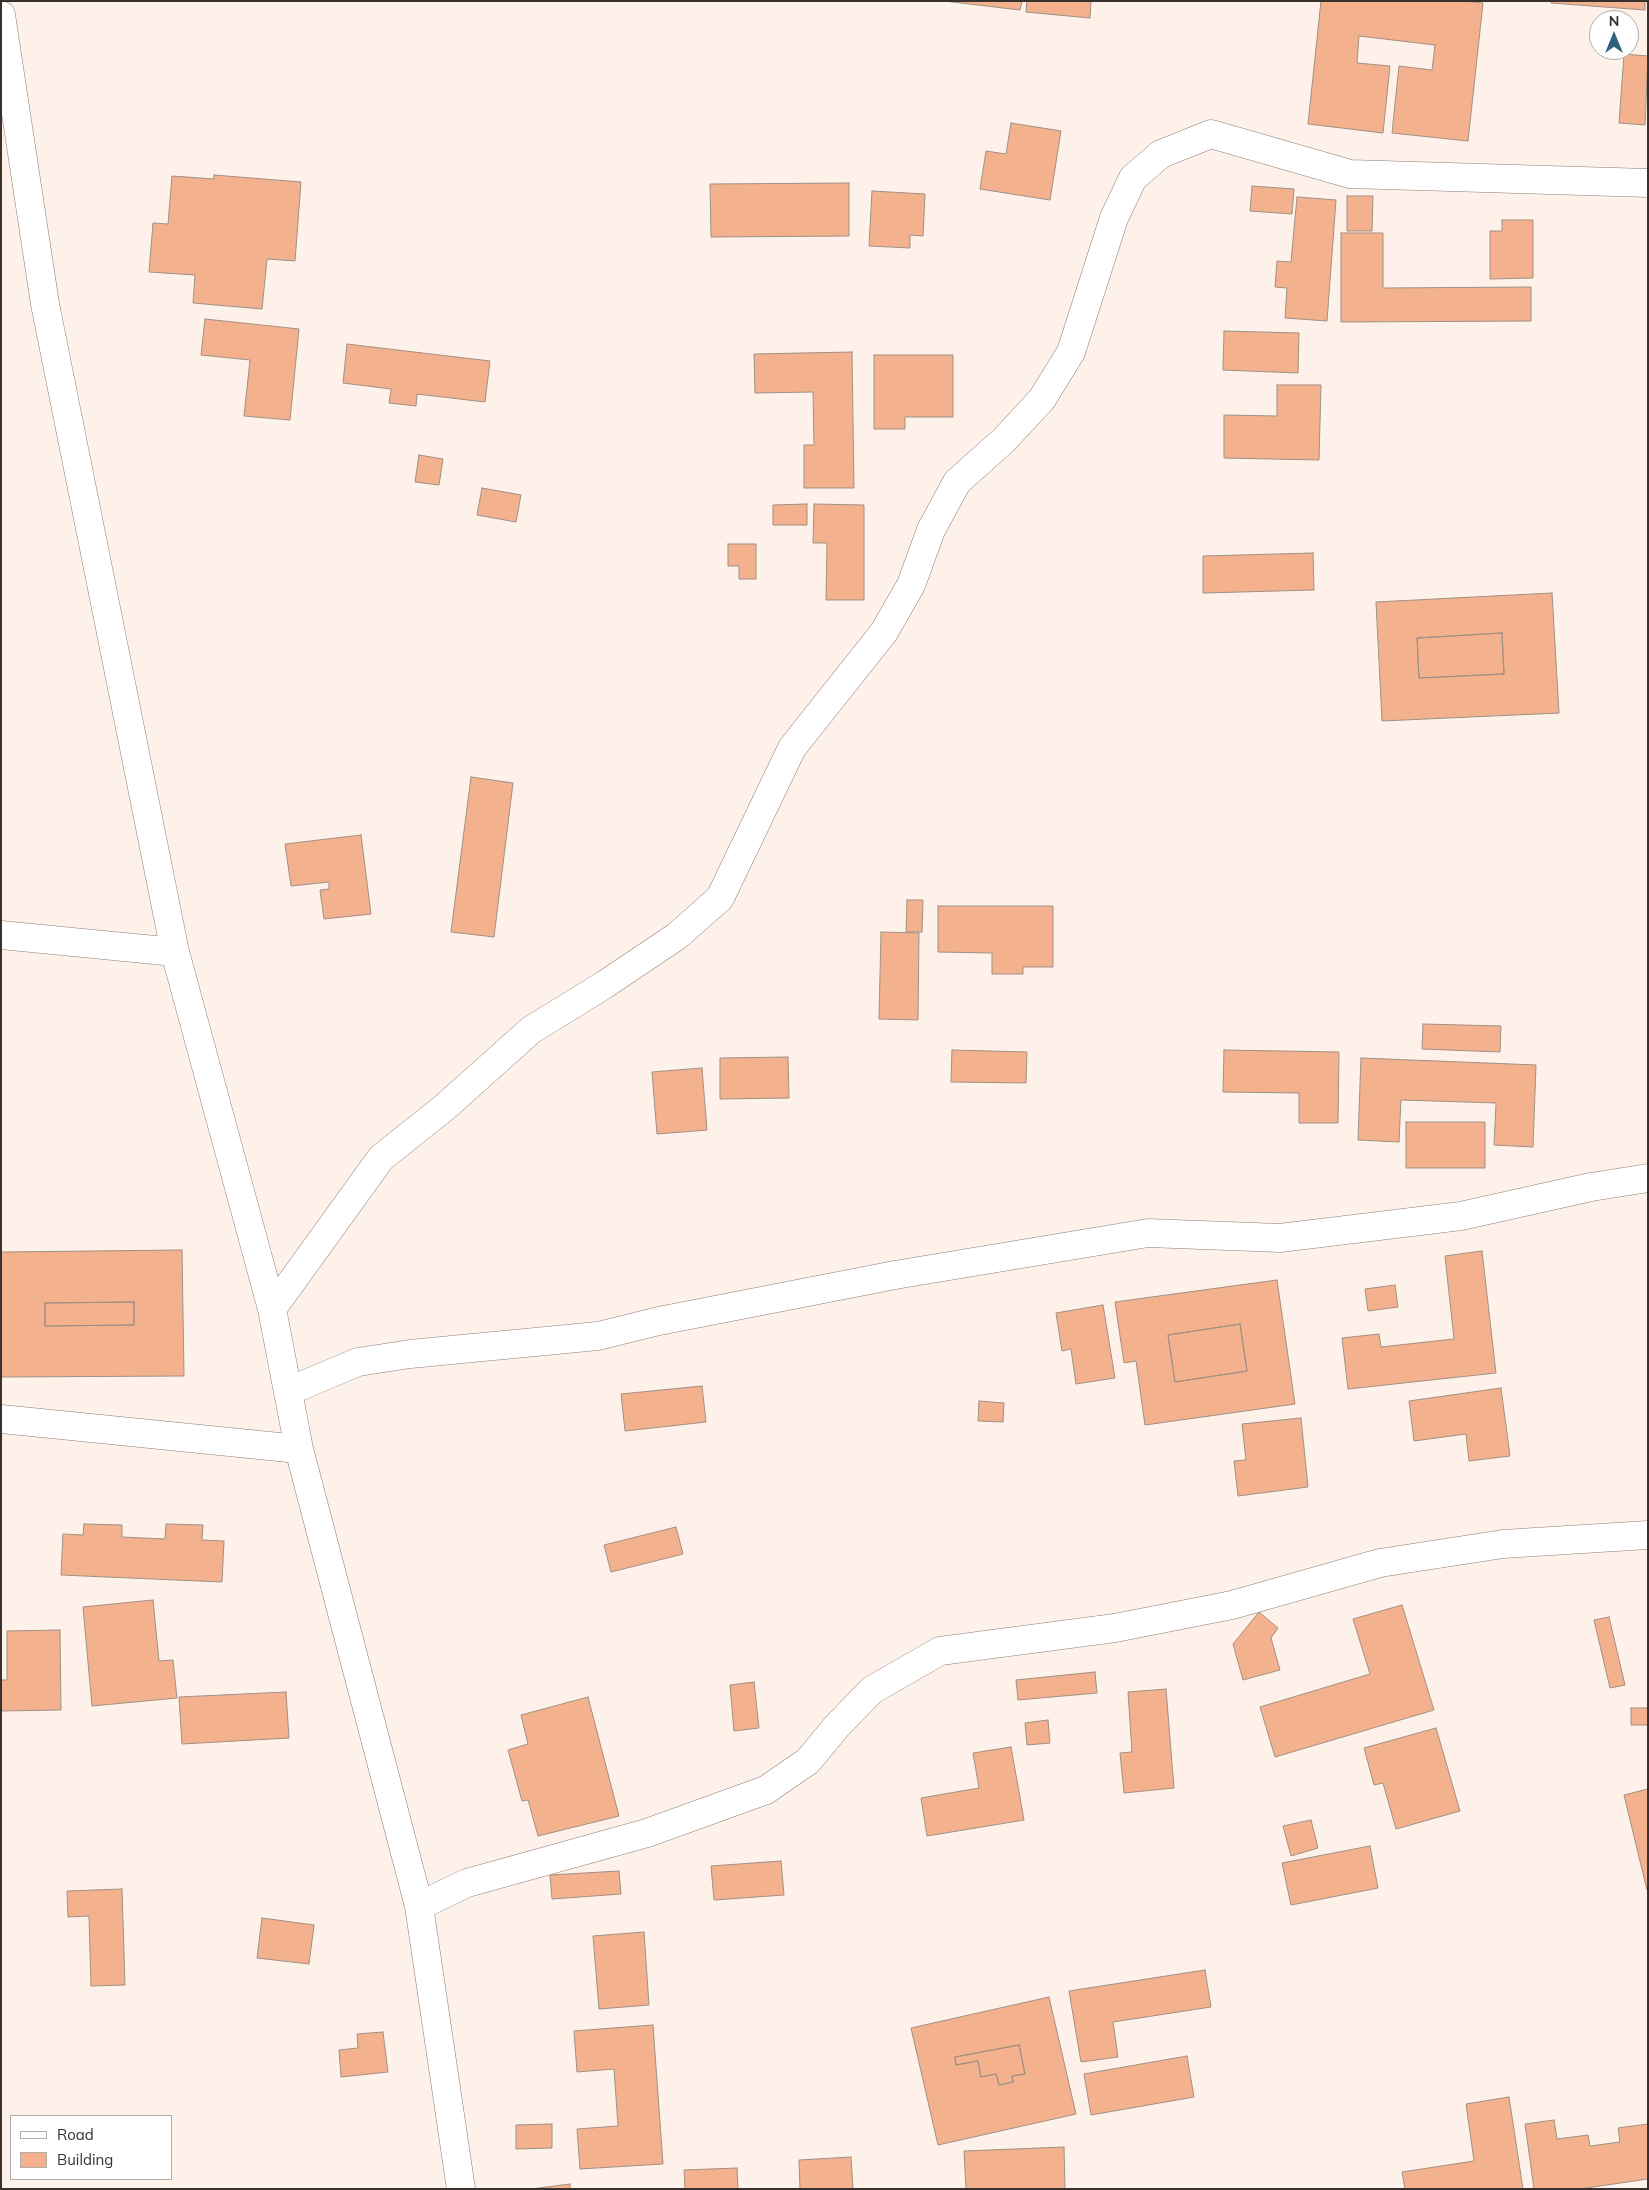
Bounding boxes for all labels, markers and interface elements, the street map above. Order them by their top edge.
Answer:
north arrow [1589,10,1639,60]
text: N [1609,12,1619,30]
legend [10,2115,172,2180]
text: Road [57,2125,94,2144]
text: Building [57,2150,113,2169]

